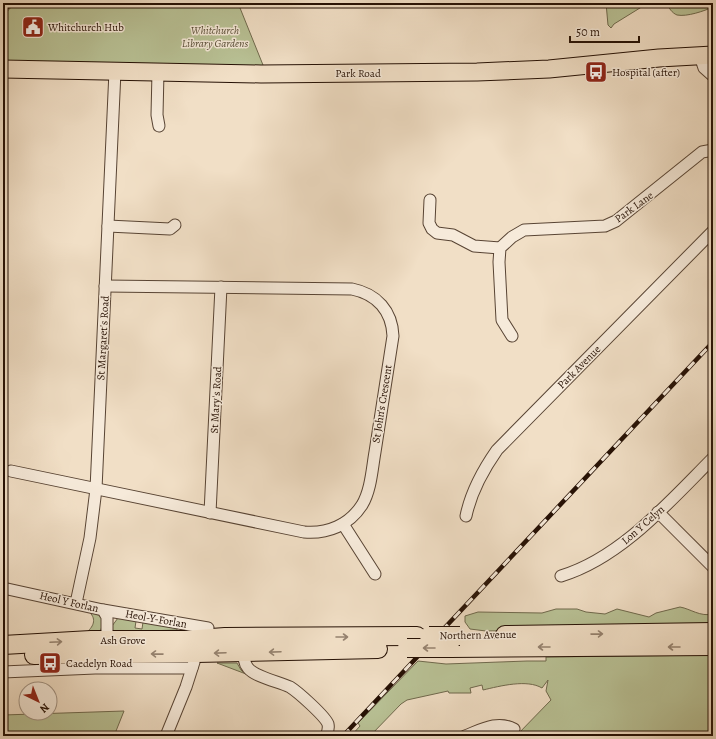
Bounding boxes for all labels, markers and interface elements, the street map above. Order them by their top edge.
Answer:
public building icon: Whitchurch Hub [20,14,46,40]
scale bar [570,18,639,44]
place label: Whitchurch Hub [47,20,124,35]
park label: Whitchurch Library Gardens [182,23,248,51]
text: 50 m [576,24,600,40]
bus stop icon: Hospital (after) [583,59,609,85]
place label: Hospital (after) [612,65,680,80]
street label: Park Road [335,66,381,81]
street label: Park Lane [612,188,656,226]
street label: St Margaret's Road [93,295,113,381]
street label: Park Avenue [554,342,604,392]
street label: St John's Crescent [368,363,396,444]
street label: St Mary's Road [207,366,225,434]
street label: Lon Y Celyn [618,502,668,548]
street label: Heol Y Forlan [38,588,100,616]
street label: Heol-Y-Forlan [124,606,188,632]
street label: Northern Avenue [439,627,517,643]
one-way arrow [590,630,603,637]
street label: Ash Grove [99,633,146,648]
one-way arrow [335,633,348,641]
one-way arrow [49,638,62,646]
one-way arrow [538,643,551,651]
one-way arrow [668,643,681,651]
one-way arrow [423,644,436,652]
one-way arrow [269,648,282,655]
one-way arrow [214,649,227,656]
bus stop icon: Caedelyn Road [37,650,63,676]
one-way arrow [151,650,164,657]
place label: Caedelyn Road [66,656,133,671]
north arrow [18,681,58,721]
text: N [36,700,53,716]

